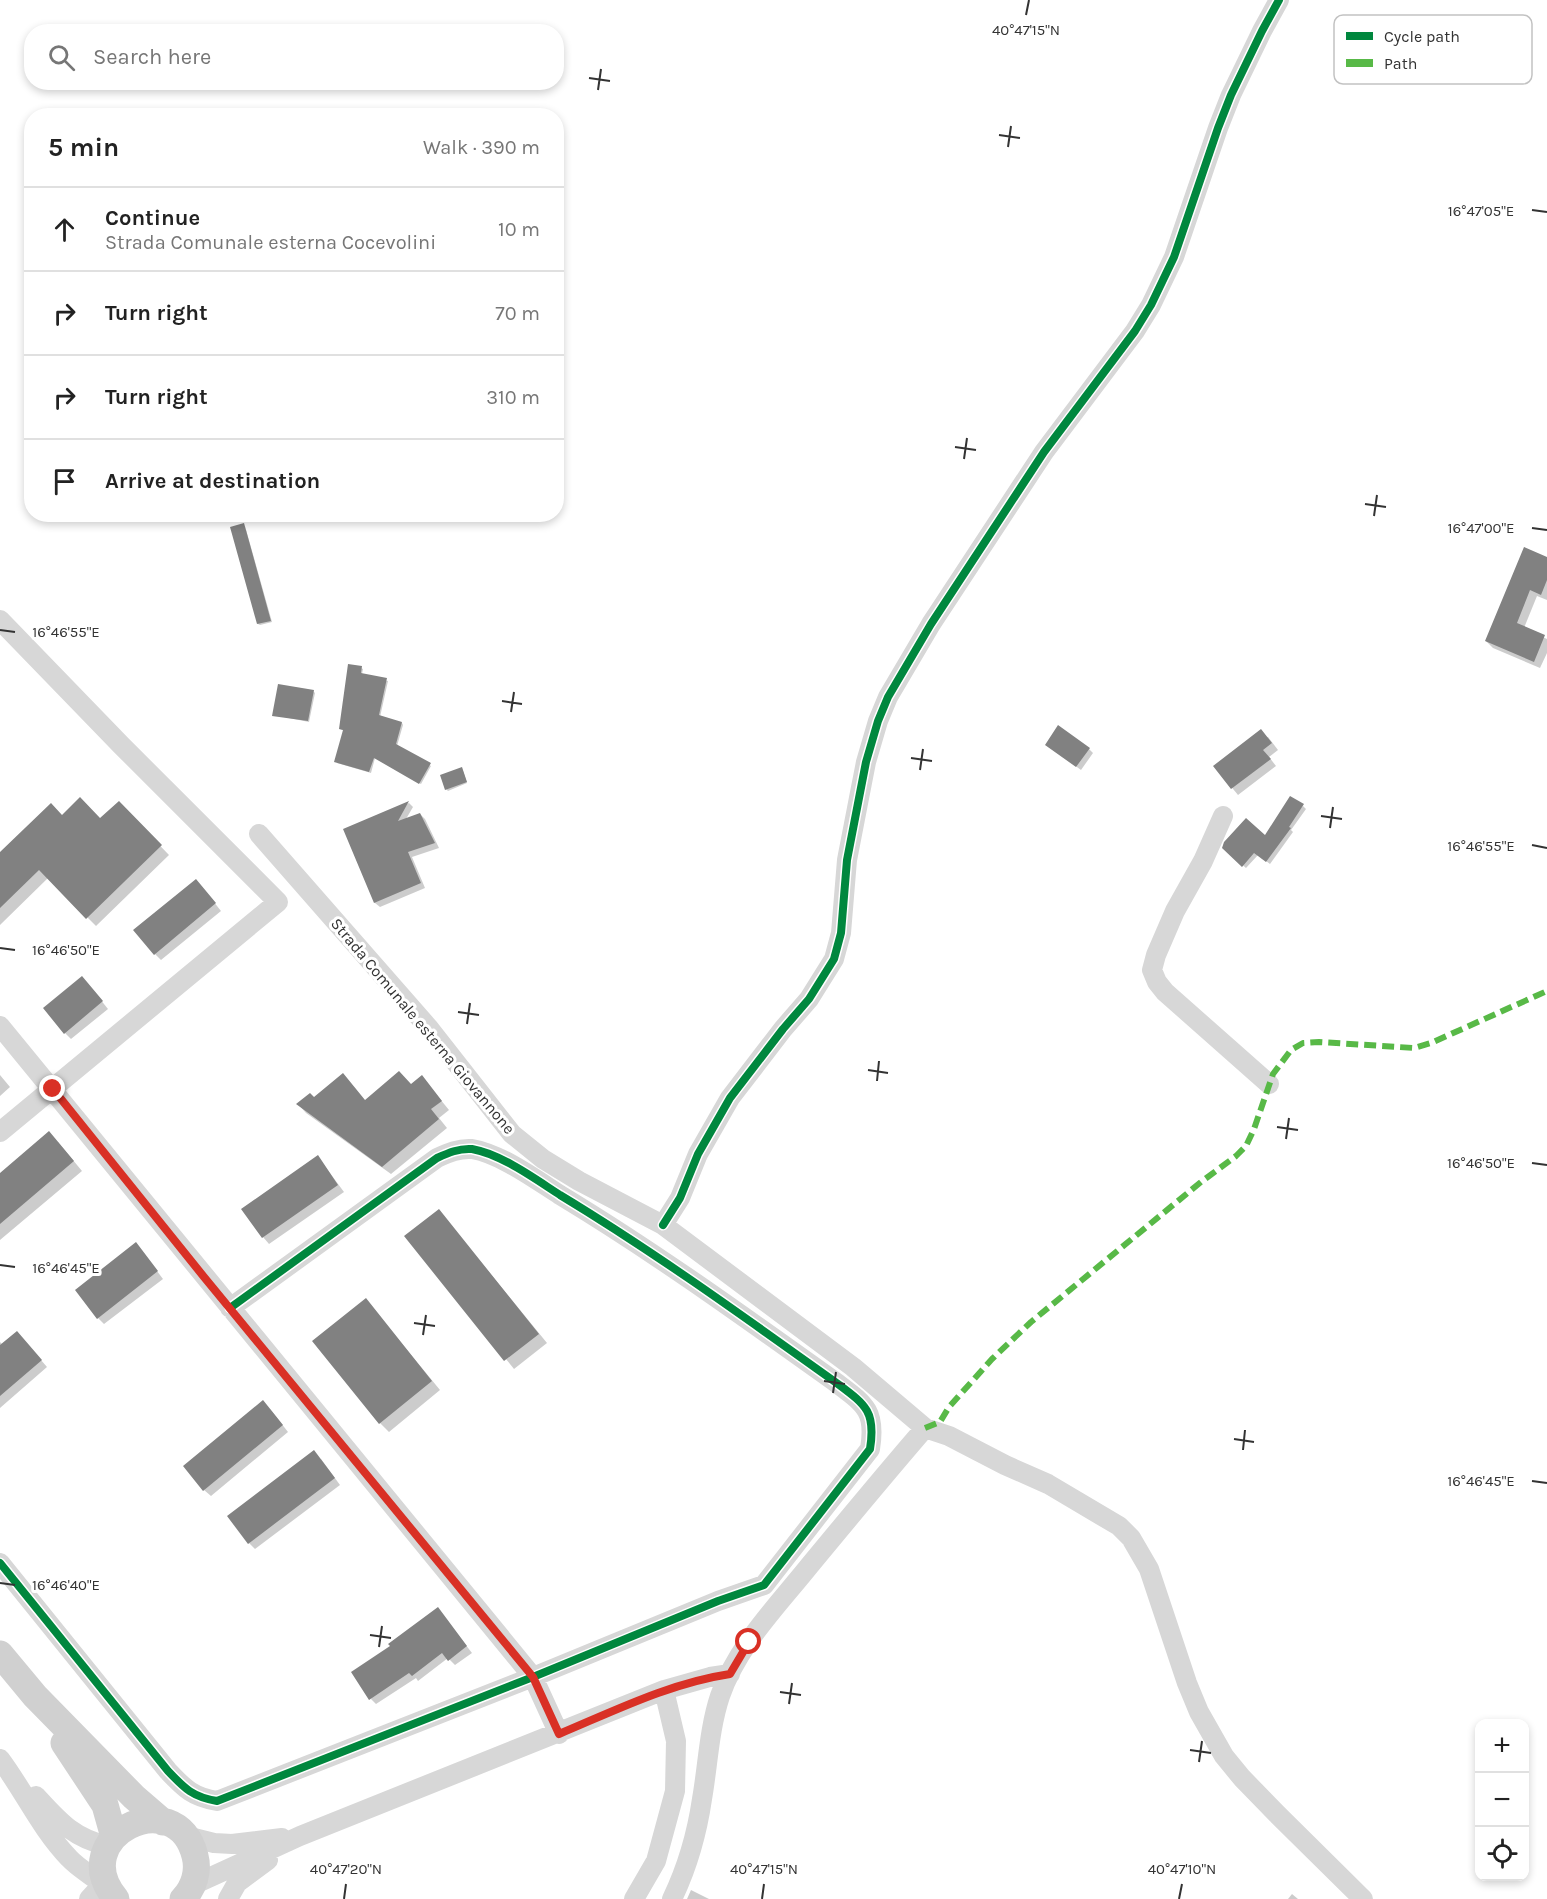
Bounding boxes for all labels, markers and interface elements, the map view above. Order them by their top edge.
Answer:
legend [1334,15,1532,84]
text: 40°47'15"N [992,21,1060,39]
search box [24,24,564,90]
text: Cycle path [1384,27,1460,46]
icon: search [45,41,78,74]
text: Search here [93,44,211,70]
text: Path [1384,54,1417,73]
text: 5 min [48,132,119,163]
text: Walk · 390 m [423,136,540,159]
text: 16°47'05"E [1448,202,1514,220]
text: Continue [105,205,200,231]
icon: ahead [48,213,81,246]
text: 10 m [498,218,540,241]
text: Strada Comunale esterna Cocevolini [105,231,436,254]
icon: right [48,297,81,330]
text: Turn right [105,300,208,326]
text: 70 m [495,302,540,325]
icon: right [48,381,81,414]
text: Turn right [105,384,208,410]
text: 310 m [486,386,540,409]
icon: arrive [48,465,81,498]
text: Arrive at destination [105,468,320,494]
text: 16°47'00"E [1448,519,1514,537]
text: 16°46'55"E [32,623,100,641]
text: 16°46'55"E [1447,837,1515,855]
street label: Strada Comunale esterna Giovannone [327,914,519,1138]
text: 16°46'50"E [32,941,100,959]
route end [39,1075,65,1101]
text: 16°46'50"E [1447,1154,1515,1172]
text: 16°46'45"E [32,1259,100,1277]
text: 16°46'45"E [1447,1472,1515,1490]
text: 16°46'40"E [32,1576,100,1594]
route start [735,1628,761,1654]
map controls [1475,1719,1529,1881]
button: + [1475,1719,1529,1773]
button: − [1475,1773,1529,1827]
button: locate [1475,1827,1529,1881]
text: 40°47'20"N [310,1860,382,1878]
text: 40°47'15"N [730,1860,798,1878]
text: 40°47'10"N [1148,1860,1216,1878]

